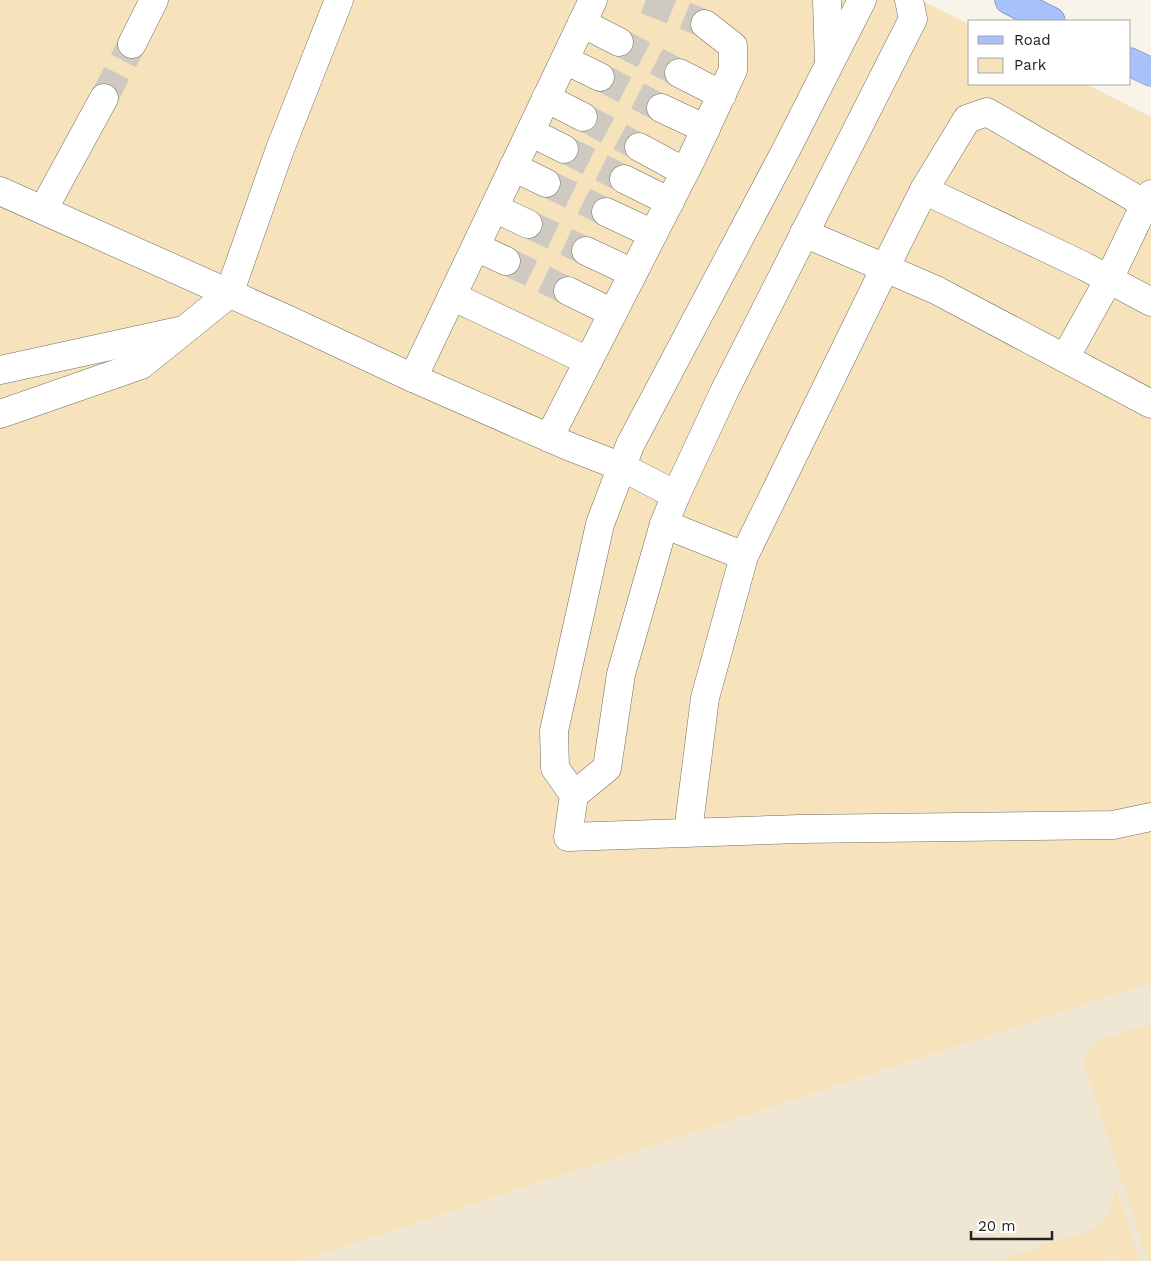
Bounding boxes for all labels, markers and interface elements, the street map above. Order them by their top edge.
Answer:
legend [968,20,1131,85]
text: Road [1014,31,1051,49]
text: Park [1014,56,1047,74]
scale bar [971,1208,1052,1240]
text: 20 m [978,1217,1016,1235]

